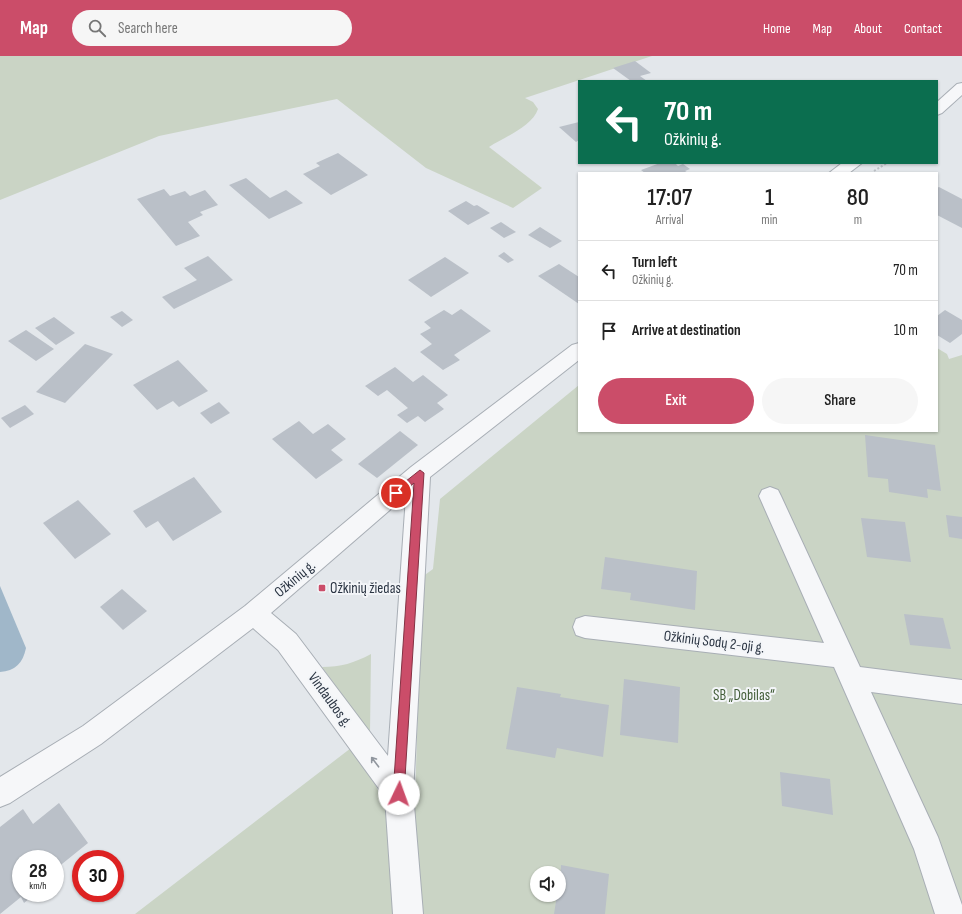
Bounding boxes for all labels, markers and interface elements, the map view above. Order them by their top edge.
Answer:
search box [72,10,352,46]
text: Map [20,17,48,40]
icon: search [86,17,108,39]
text: Search here [118,19,178,38]
text: Home [763,20,791,37]
text: Map [813,20,832,37]
text: About [854,20,882,37]
text: Contact [904,20,942,37]
text: 70 m [664,95,712,128]
icon: left [598,96,650,148]
text: Ožkinių g. [664,129,722,150]
text: 17:07 [647,183,692,212]
text: 1 [765,183,774,212]
text: 80 [847,183,869,212]
text: Arrival [656,212,684,228]
text: min [761,212,778,228]
text: m [854,212,862,228]
text: Turn left [632,253,677,272]
icon: left [598,260,620,282]
text: 70 m [893,261,918,280]
text: Ožkinių g. [632,272,674,288]
icon: arrive [598,320,620,342]
text: Arrive at destination [632,321,741,340]
text: 10 m [894,321,918,340]
button: Exit [598,378,754,424]
button: Share [762,378,918,424]
pin [379,476,413,510]
icon: arrive [385,482,407,504]
street label: Ožkinių g. [271,556,320,602]
place label: Ožkinių žiedas [330,579,401,598]
marker: Ožkinių žiedas [317,583,327,593]
street label: Ožkinių Sodų 2-oji g. [663,626,766,658]
street label: Vindaubos g. [304,669,356,731]
park label: SB „Dobilas“ [713,686,775,705]
one-way arrow [371,757,379,768]
position arrow [378,773,420,815]
speed limit sign: 30 [72,850,124,902]
text: 28 [29,859,47,883]
map controls [530,866,566,902]
button: sound [530,866,566,902]
text: km/h [29,880,47,892]

